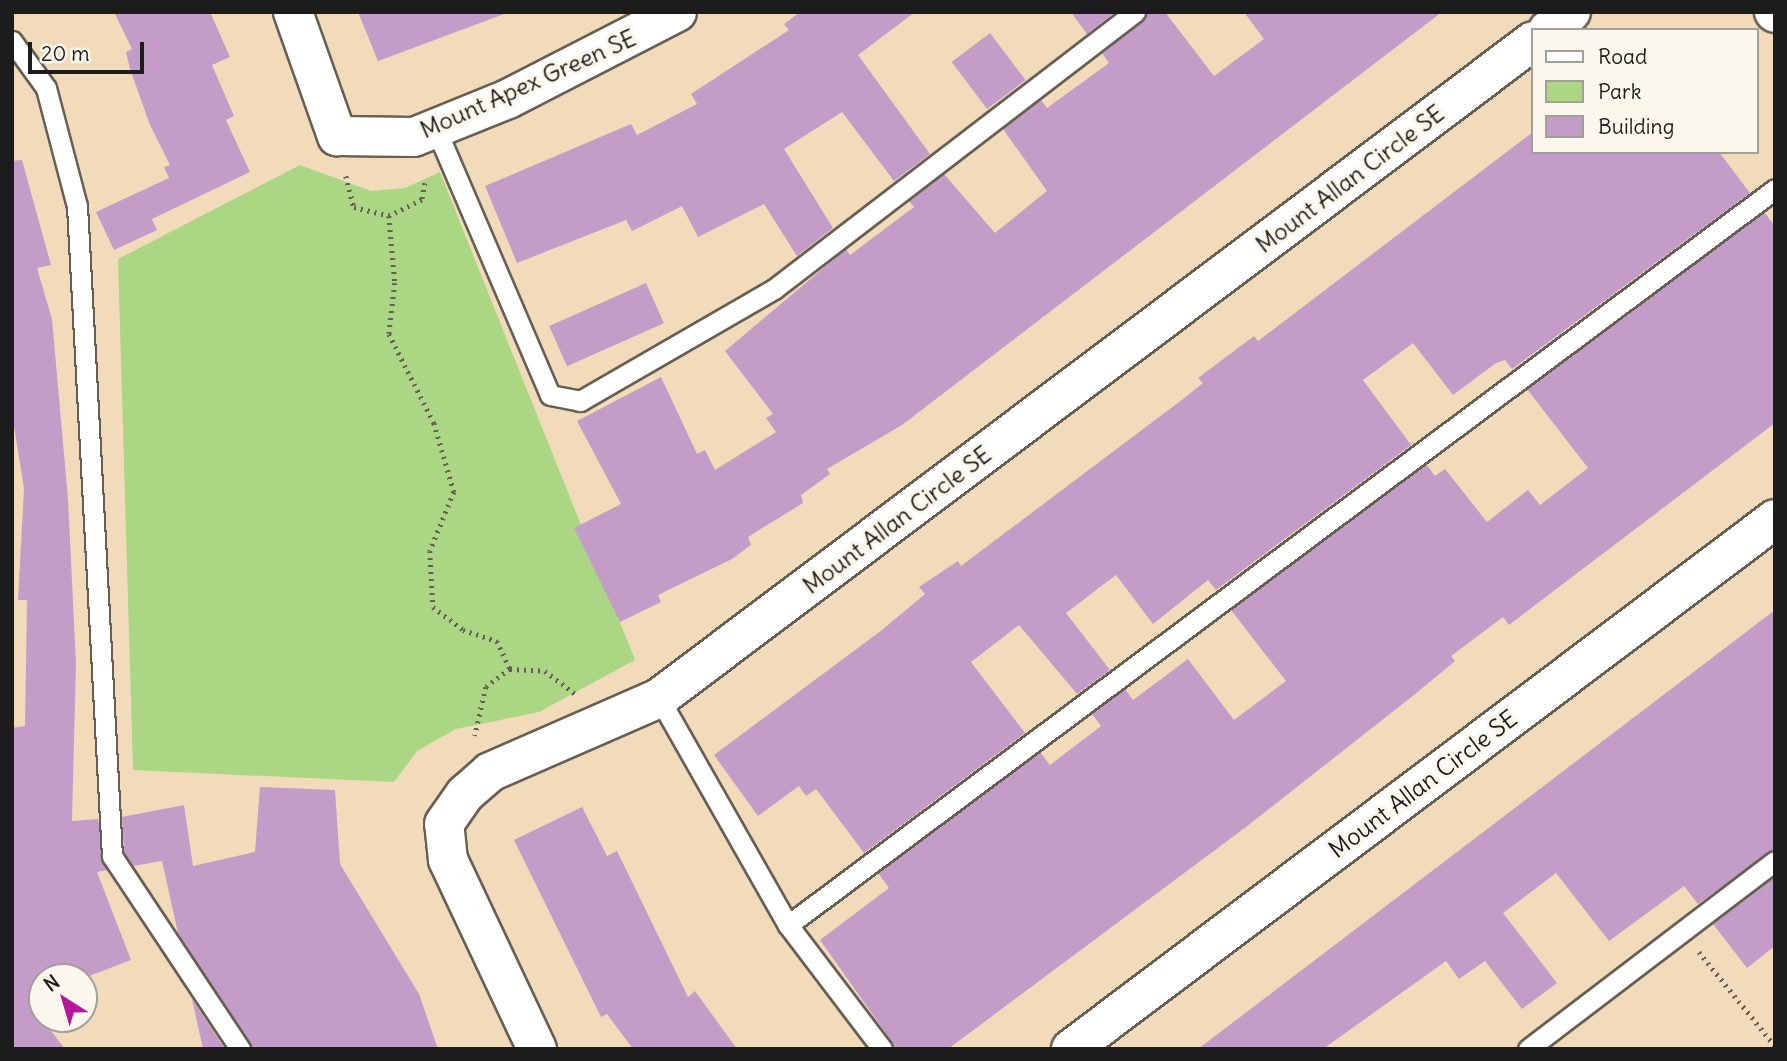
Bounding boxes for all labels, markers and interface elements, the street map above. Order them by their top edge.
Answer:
street label: Mount Apex Green SE [416,23,640,145]
scale bar [32,28,147,72]
legend [1532,28,1759,154]
text: 20 m [41,40,90,67]
text: Road [1598,43,1647,70]
text: Park [1598,78,1641,105]
street label: Mount Allan Circle SE [1250,99,1450,259]
text: Building [1598,113,1674,140]
street label: Mount Allan Circle SE [797,440,997,600]
street label: Mount Allan Circle SE [1323,704,1523,864]
north arrow [28,963,98,1033]
text: N [39,969,64,996]

